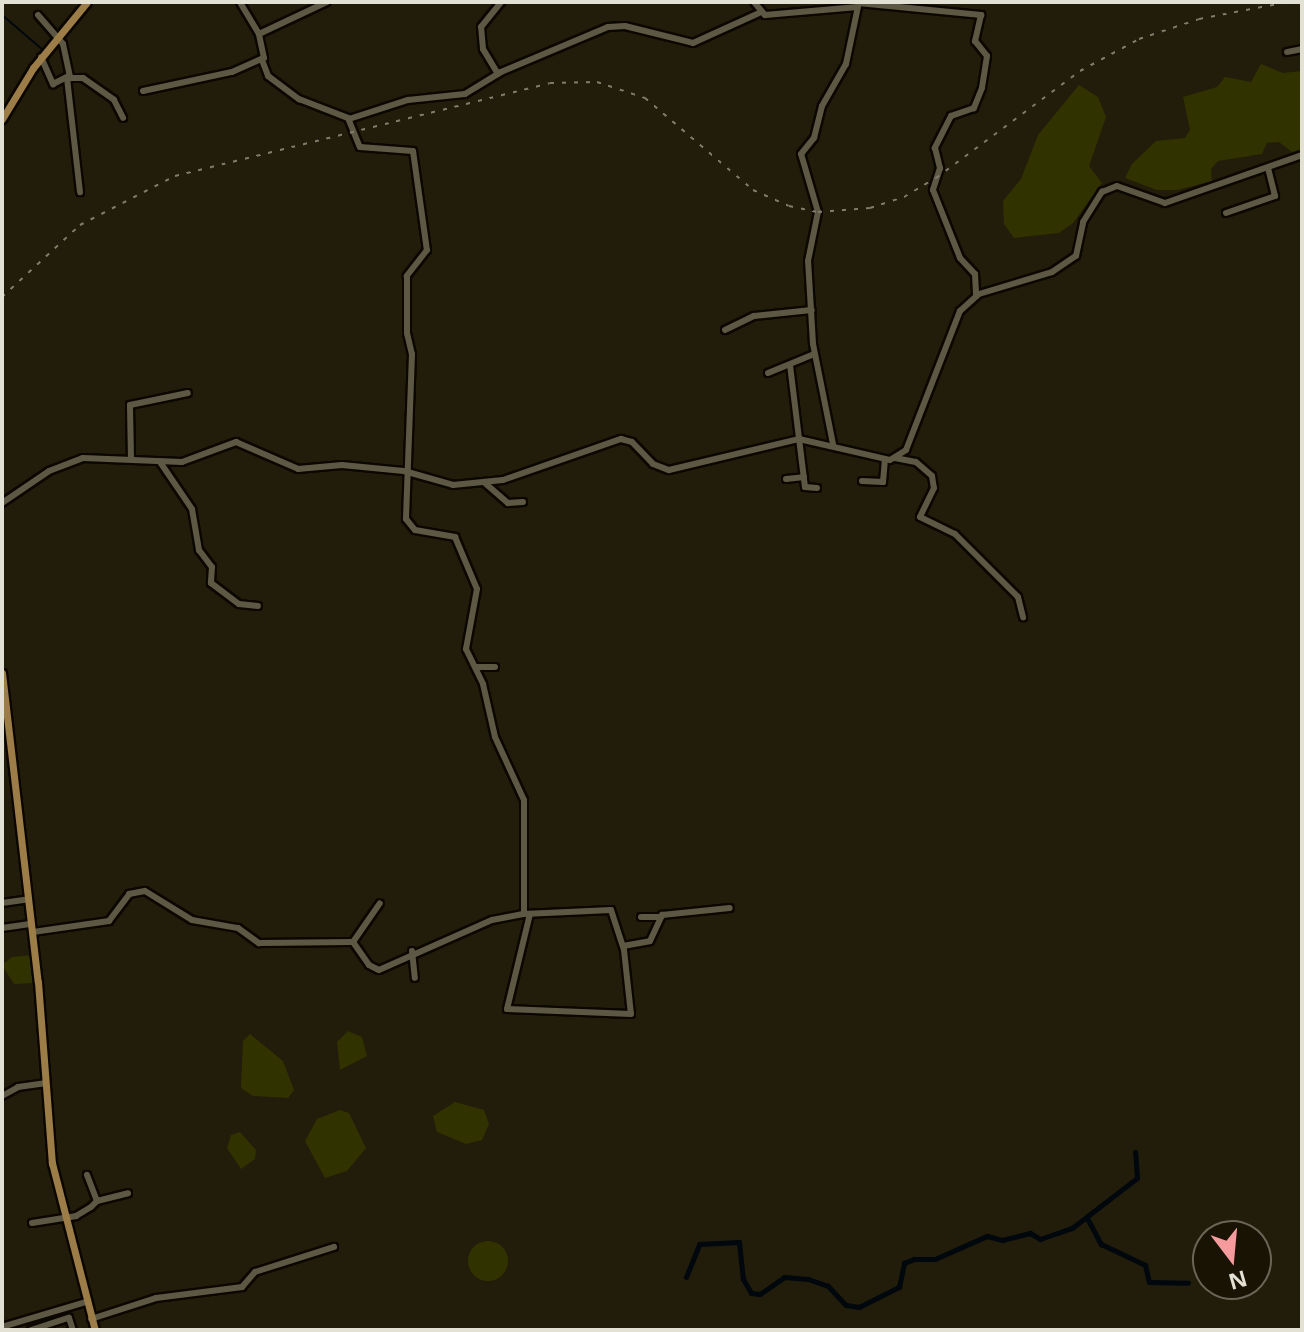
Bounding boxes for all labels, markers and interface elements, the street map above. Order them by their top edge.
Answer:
north arrow [1192,1220,1272,1300]
text: N [1225,1264,1251,1298]

